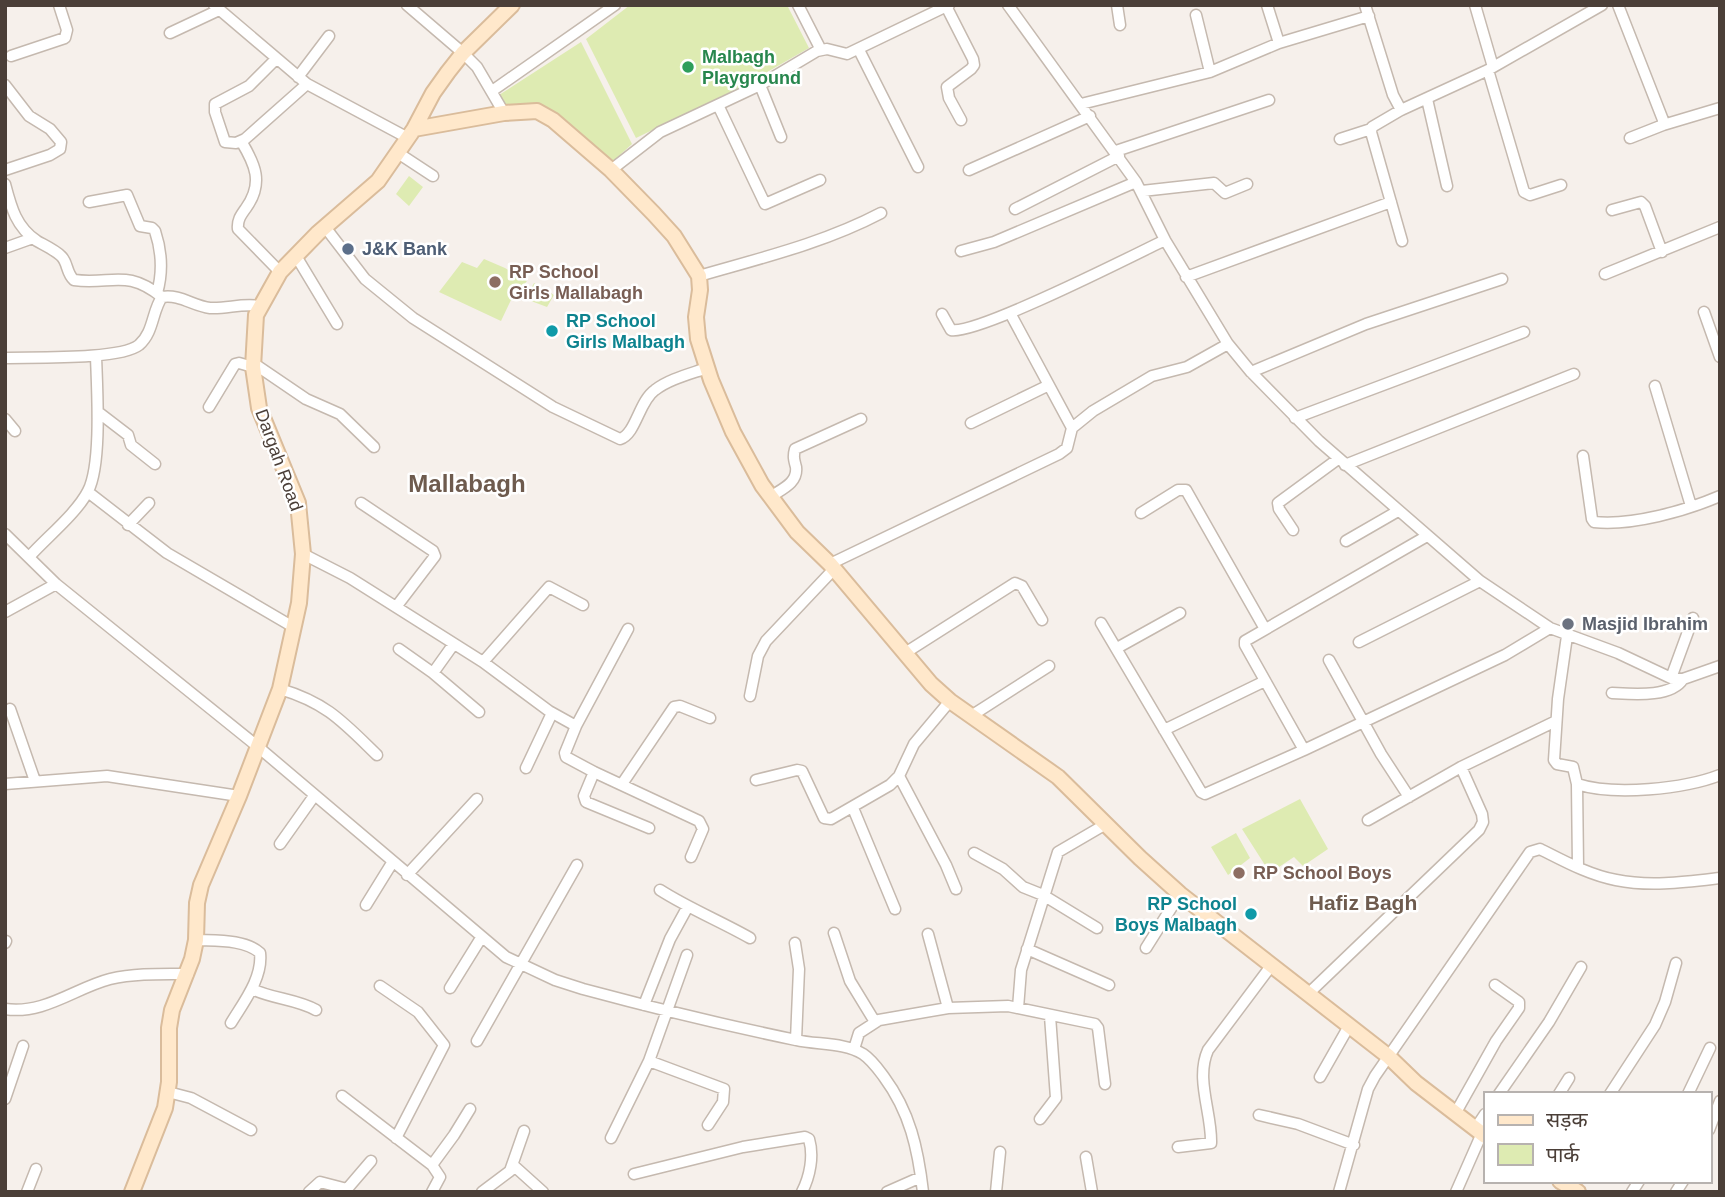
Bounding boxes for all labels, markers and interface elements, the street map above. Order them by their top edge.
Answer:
place label: Malbagh Playground [702,47,801,88]
marker: Malbagh Playground [680,59,696,75]
place label: J&K Bank [362,239,448,259]
marker: J&K Bank [340,241,356,257]
place label: RP School Girls Mallabagh [509,262,643,303]
marker: RP School Girls Mallabagh [487,274,503,290]
place label: RP School Girls Malbagh [566,311,685,352]
marker: RP School Girls Malbagh [544,323,560,339]
street label: Dargah Road [251,406,307,514]
district label: Mallabagh [408,470,526,497]
place label: Masjid Ibrahim [1582,614,1708,634]
marker: Masjid Ibrahim [1560,616,1576,632]
place label: RP School Boys [1253,863,1392,883]
marker: RP School Boys [1231,865,1247,881]
district label: Hafiz Bagh [1309,891,1417,914]
place label: RP School Boys Malbagh [1115,894,1237,935]
marker: RP School Boys Malbagh [1243,906,1259,922]
legend [1484,1092,1711,1183]
text: सड़क [1546,1108,1588,1131]
text: पार्क [1546,1143,1580,1166]

